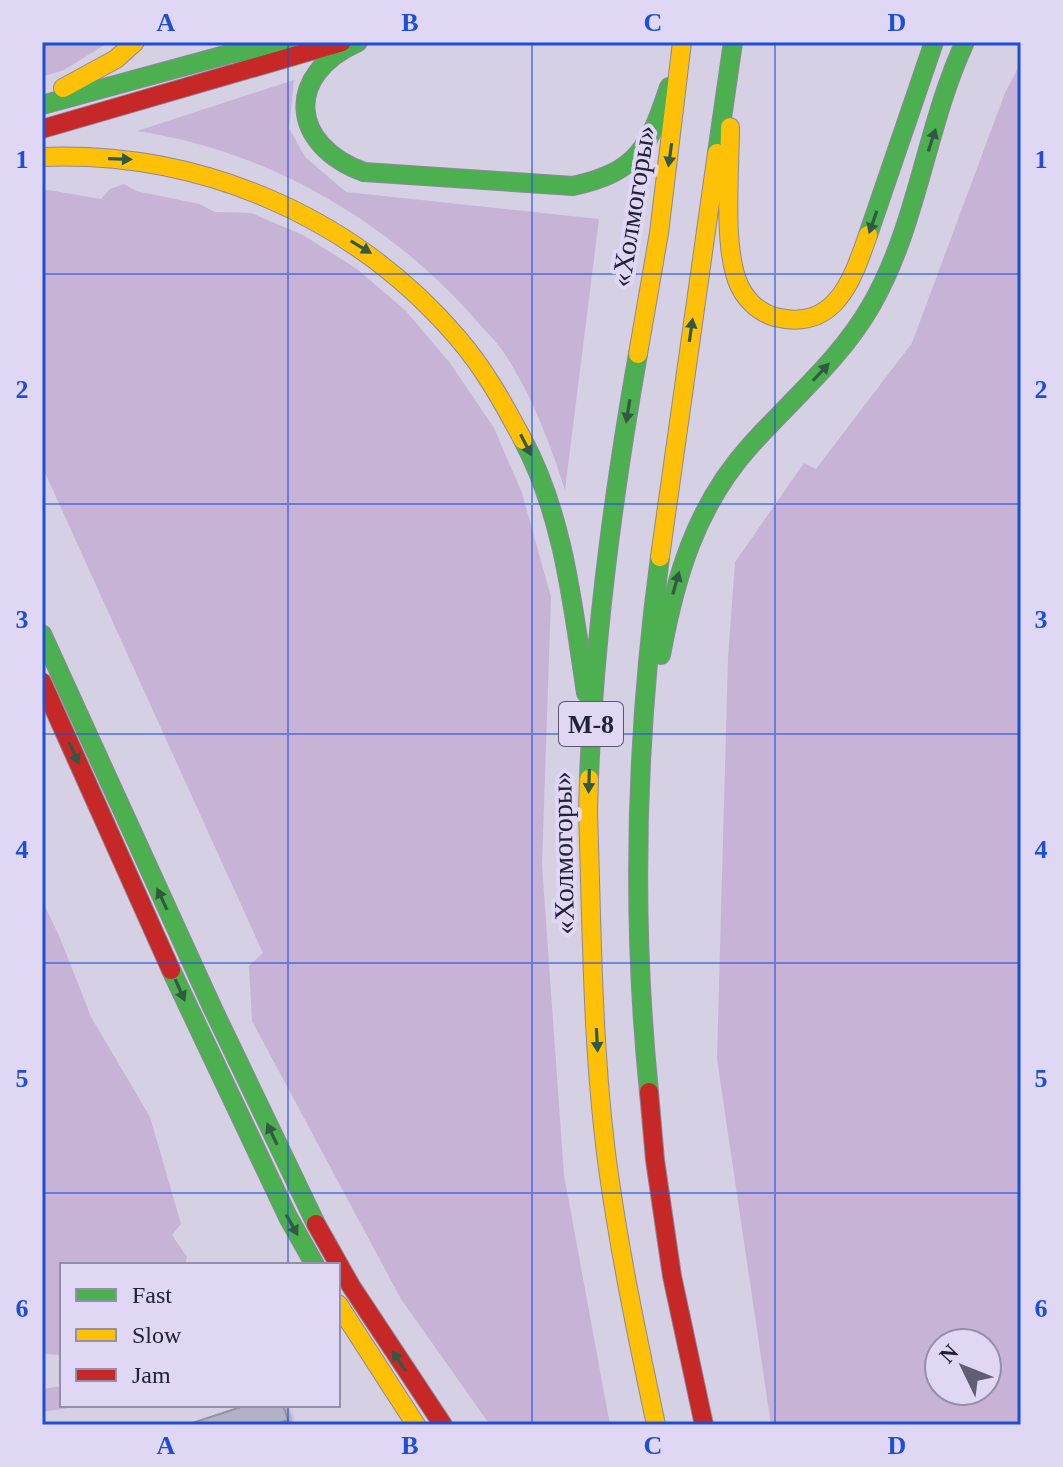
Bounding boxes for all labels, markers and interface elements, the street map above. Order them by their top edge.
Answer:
text: A [157,8,176,37]
text: B [401,8,419,37]
text: C [644,8,662,37]
text: D [888,8,906,37]
street label: «Холмогоры» [605,123,661,289]
one-way arrow [926,128,938,152]
one-way arrow [663,142,676,167]
text: 1 [16,145,29,174]
text: 1 [1035,145,1048,174]
one-way arrow [108,153,133,166]
one-way arrow [867,210,879,234]
one-way arrow [350,240,372,254]
one-way arrow [685,317,698,342]
one-way arrow [812,363,830,382]
text: 2 [16,375,29,404]
text: 2 [1035,375,1048,404]
one-way arrow [621,399,633,424]
one-way arrow [519,433,532,456]
one-way arrow [670,570,682,595]
text: 3 [16,605,29,634]
text: 3 [1035,605,1048,634]
road number: М-8 [559,702,623,746]
one-way arrow [67,741,81,765]
one-way arrow [583,769,596,794]
street label: «Холмогоры» [546,771,580,935]
text: 4 [16,835,29,864]
text: 4 [1035,835,1048,864]
one-way arrow [156,887,169,910]
one-way arrow [174,979,187,1002]
one-way arrow [590,1028,603,1053]
text: 5 [16,1064,29,1093]
text: 5 [1035,1064,1048,1093]
one-way arrow [265,1123,279,1146]
one-way arrow [285,1214,299,1236]
legend [60,1263,340,1407]
text: Fast [132,1282,172,1308]
text: 6 [16,1294,29,1323]
text: 6 [1035,1294,1048,1323]
text: Slow [132,1322,182,1348]
north arrow [923,1327,1003,1407]
text: N [934,1339,963,1368]
one-way arrow [392,1350,407,1371]
text: Jam [132,1362,171,1388]
text: A [157,1431,176,1460]
text: B [401,1431,419,1460]
text: C [644,1431,662,1460]
text: D [888,1431,906,1460]

